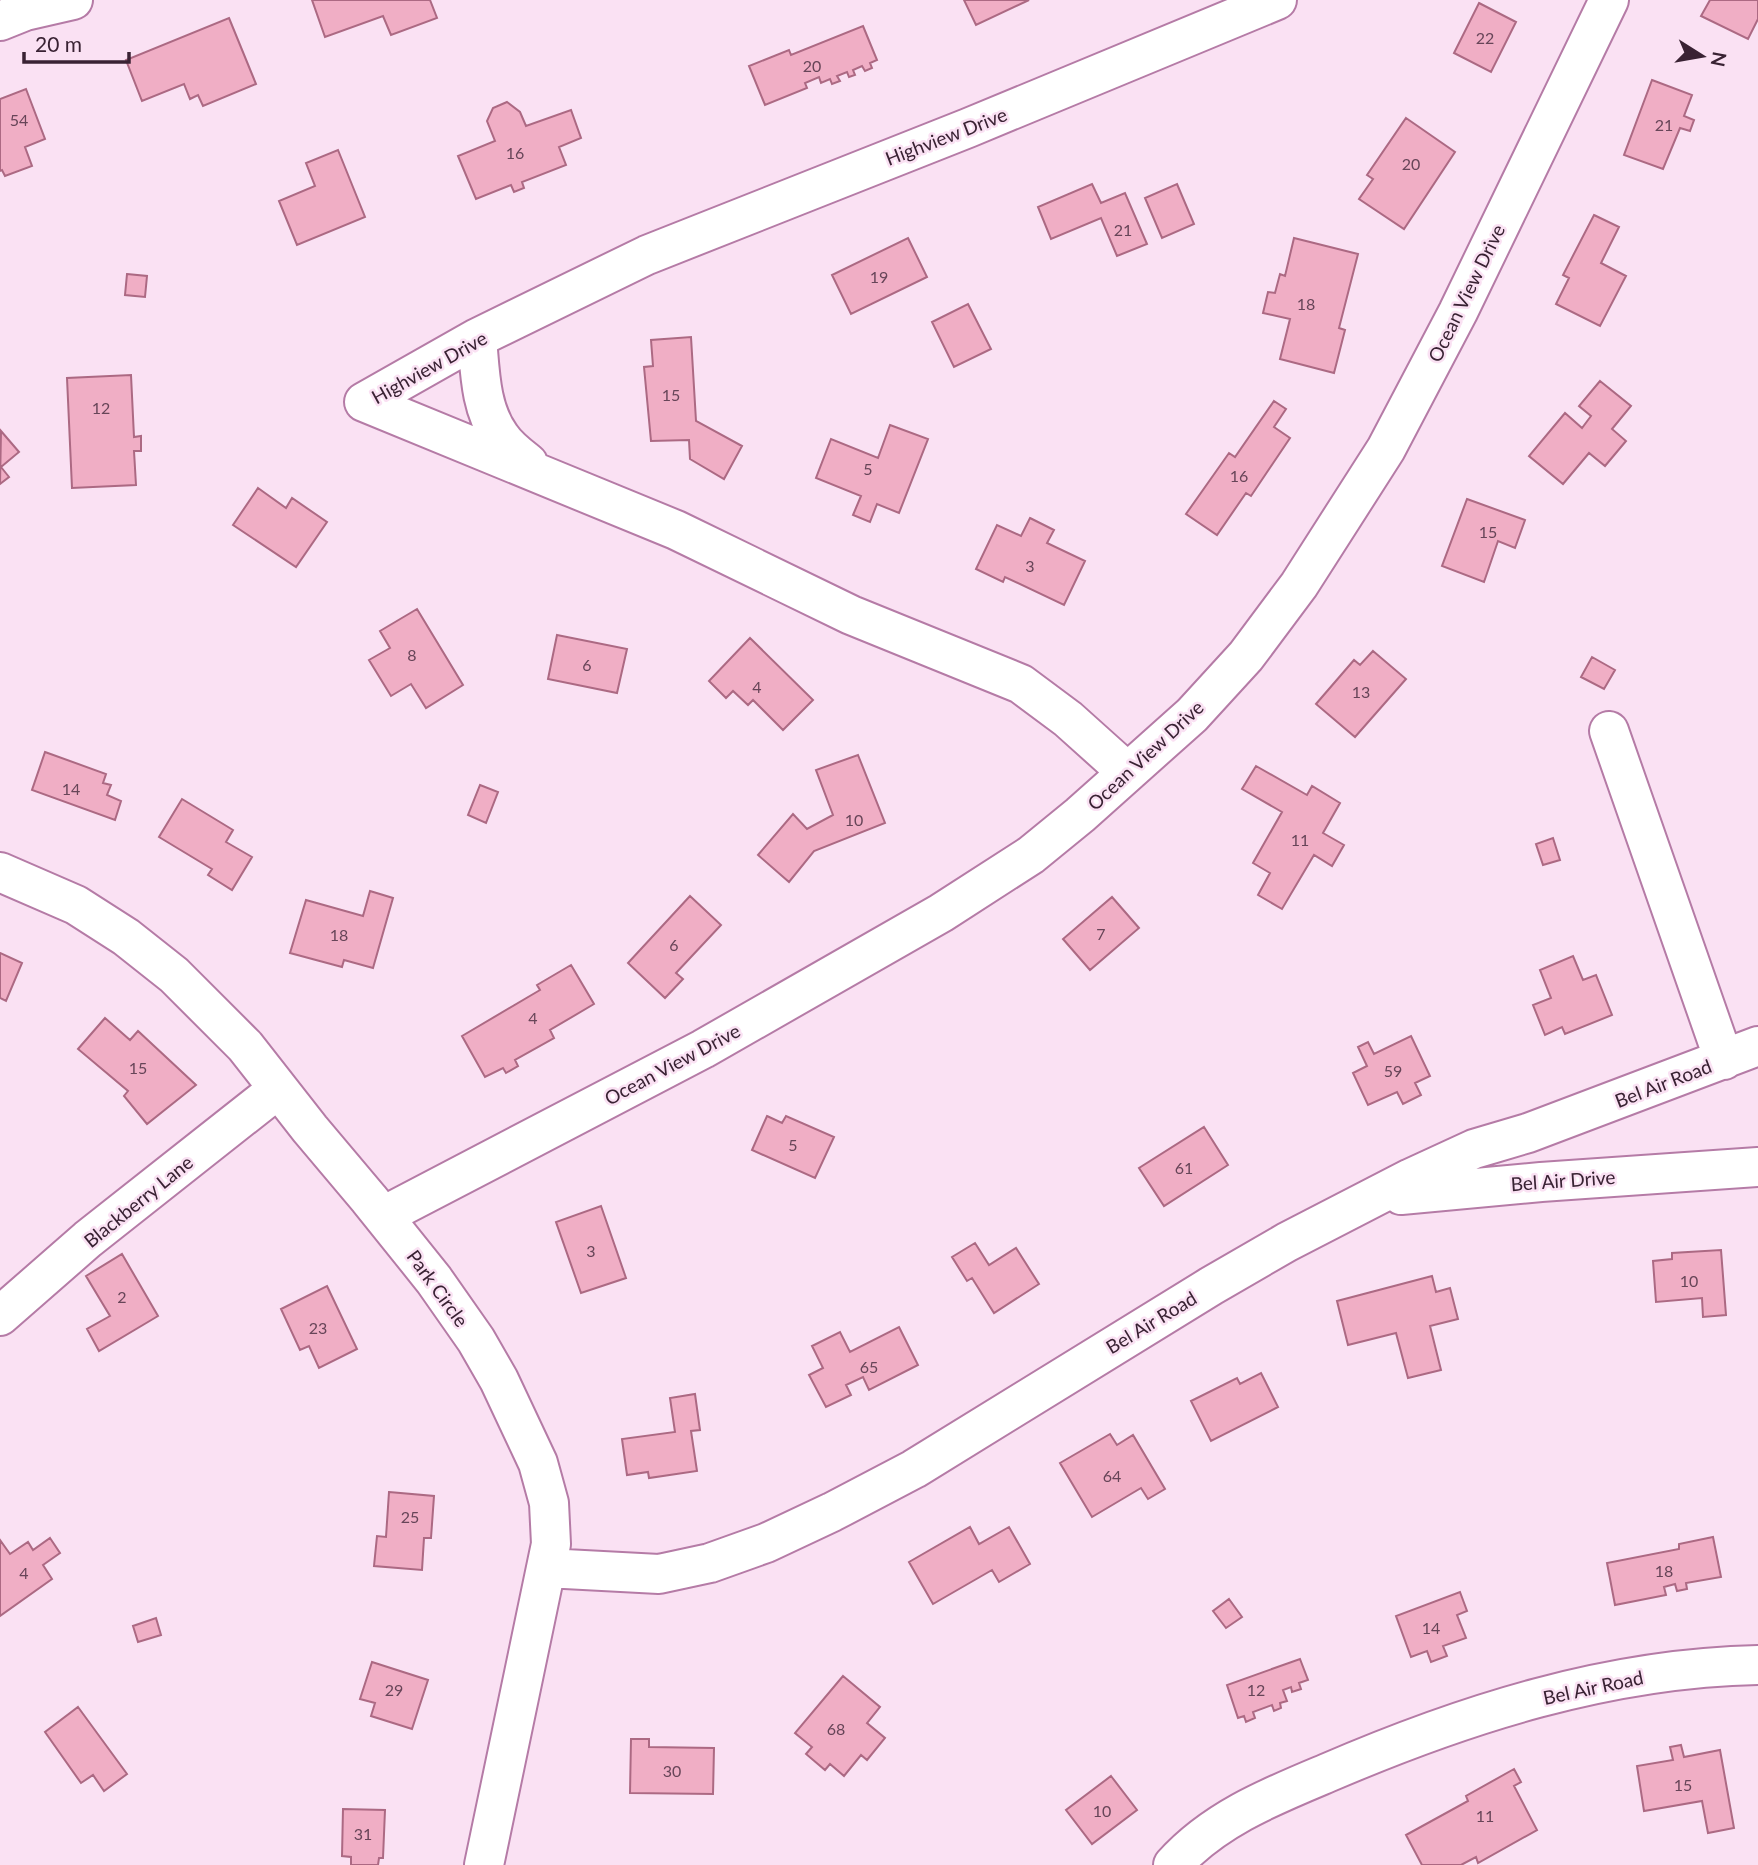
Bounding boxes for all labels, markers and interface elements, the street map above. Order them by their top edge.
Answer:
scale bar [24,21,130,65]
north arrow [1667,21,1737,91]
house number: 22 [1476,28,1494,47]
text: 20 m [35,31,82,56]
text: N [1706,50,1732,69]
house number: 20 [803,56,821,75]
street label: Highview Drive [882,102,1010,170]
house number: 54 [10,110,28,129]
house number: 21 [1655,115,1673,134]
house number: 16 [506,143,524,162]
house number: 20 [1402,154,1420,173]
house number: 21 [1114,220,1132,239]
street label: Ocean View Drive [1423,220,1509,366]
house number: 19 [870,267,888,286]
house number: 18 [1297,294,1315,313]
street label: Highview Drive [367,326,491,408]
house number: 15 [662,385,680,404]
house number: 12 [92,398,110,417]
house number: 5 [863,459,873,478]
house number: 16 [1230,466,1248,485]
house number: 15 [1479,522,1497,541]
house number: 3 [1025,556,1035,575]
house number: 8 [407,645,417,664]
house number: 6 [582,655,592,674]
house number: 4 [752,677,762,696]
house number: 13 [1352,682,1370,701]
street label: Ocean View Drive [1082,695,1208,815]
house number: 14 [62,779,80,798]
house number: 10 [845,810,863,829]
house number: 11 [1291,830,1309,849]
house number: 7 [1096,924,1106,943]
house number: 18 [330,925,348,944]
house number: 6 [669,935,679,954]
house number: 4 [528,1008,538,1027]
street label: Ocean View Drive [600,1019,744,1109]
street label: Bel Air Road [1611,1054,1715,1112]
house number: 15 [129,1058,147,1077]
house number: 59 [1384,1061,1402,1080]
house number: 5 [788,1135,798,1154]
street label: Blackberry Lane [79,1150,197,1252]
house number: 61 [1175,1158,1193,1177]
street label: Bel Air Drive [1510,1165,1616,1195]
house number: 3 [586,1241,596,1260]
street label: Park Circle [402,1245,474,1331]
house number: 10 [1680,1271,1698,1290]
street label: Bel Air Road [1101,1286,1201,1358]
house number: 2 [117,1287,127,1306]
house number: 23 [309,1318,327,1337]
house number: 65 [860,1357,878,1376]
house number: 64 [1103,1466,1121,1485]
house number: 25 [401,1507,419,1526]
house number: 18 [1655,1561,1673,1580]
house number: 4 [19,1563,29,1582]
house number: 14 [1422,1618,1440,1637]
street label: Bel Air Road [1541,1665,1645,1709]
house number: 29 [385,1680,403,1699]
house number: 12 [1247,1680,1265,1699]
house number: 68 [827,1719,845,1738]
house number: 30 [663,1761,681,1780]
house number: 15 [1674,1775,1692,1794]
house number: 10 [1093,1801,1111,1820]
house number: 11 [1476,1806,1494,1825]
house number: 31 [354,1824,372,1843]

